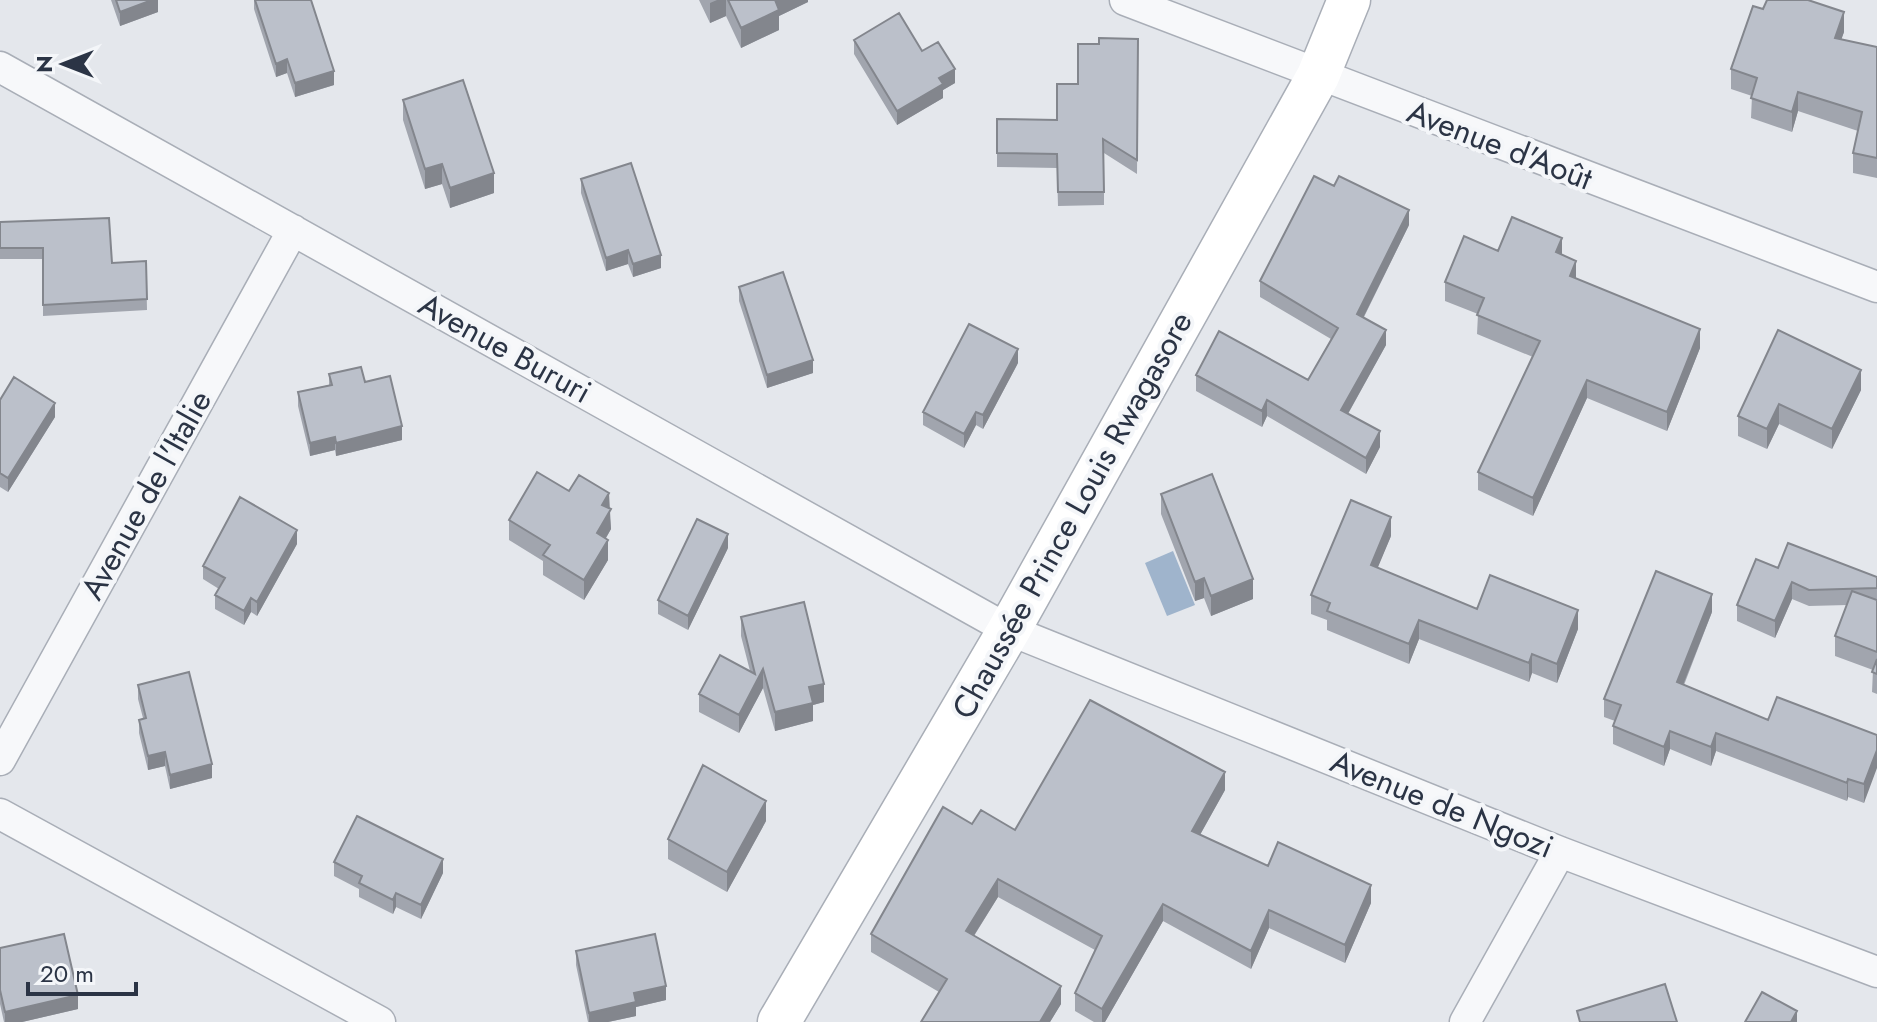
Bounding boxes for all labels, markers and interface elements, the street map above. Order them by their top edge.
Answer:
north arrow [24,24,104,104]
text: N [28,55,60,73]
street label: Avenue d'Août [1401,89,1600,202]
street label: Avenue Bururi [410,282,600,414]
street label: Chaussée Prince Louis Rwagasore [941,303,1203,727]
street label: Avenue de l'Italie [69,382,223,608]
street label: Avenue de Ngozi [1324,738,1560,870]
scale bar [28,946,136,996]
text: 20 m [40,956,94,991]

